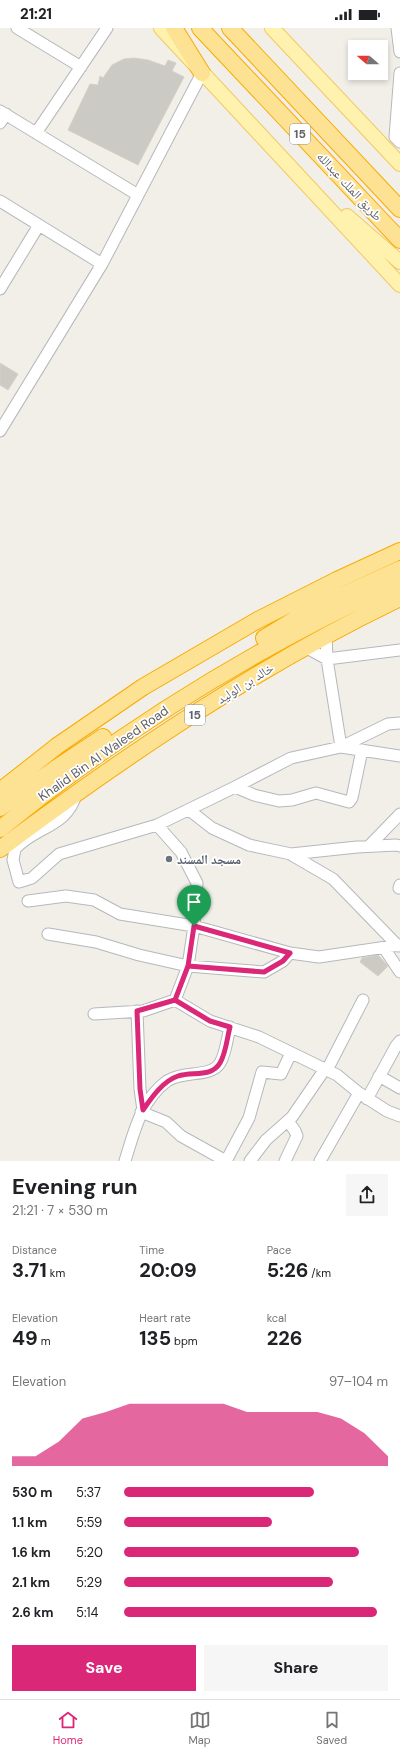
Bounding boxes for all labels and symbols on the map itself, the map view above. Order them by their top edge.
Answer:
north arrow [348,40,388,80]
road number: 15 [290,124,310,144]
street label: طريق الملك عبدالله [313,148,386,225]
street label: خالد بن الوليد [214,659,277,708]
street label: Khalid Bin Al Waleed Road [35,702,172,805]
road number: 15 [185,705,205,725]
place label: مسجد المسند [177,851,241,868]
marker: مسجد المسند [164,854,174,864]
pin [177,885,211,926]

